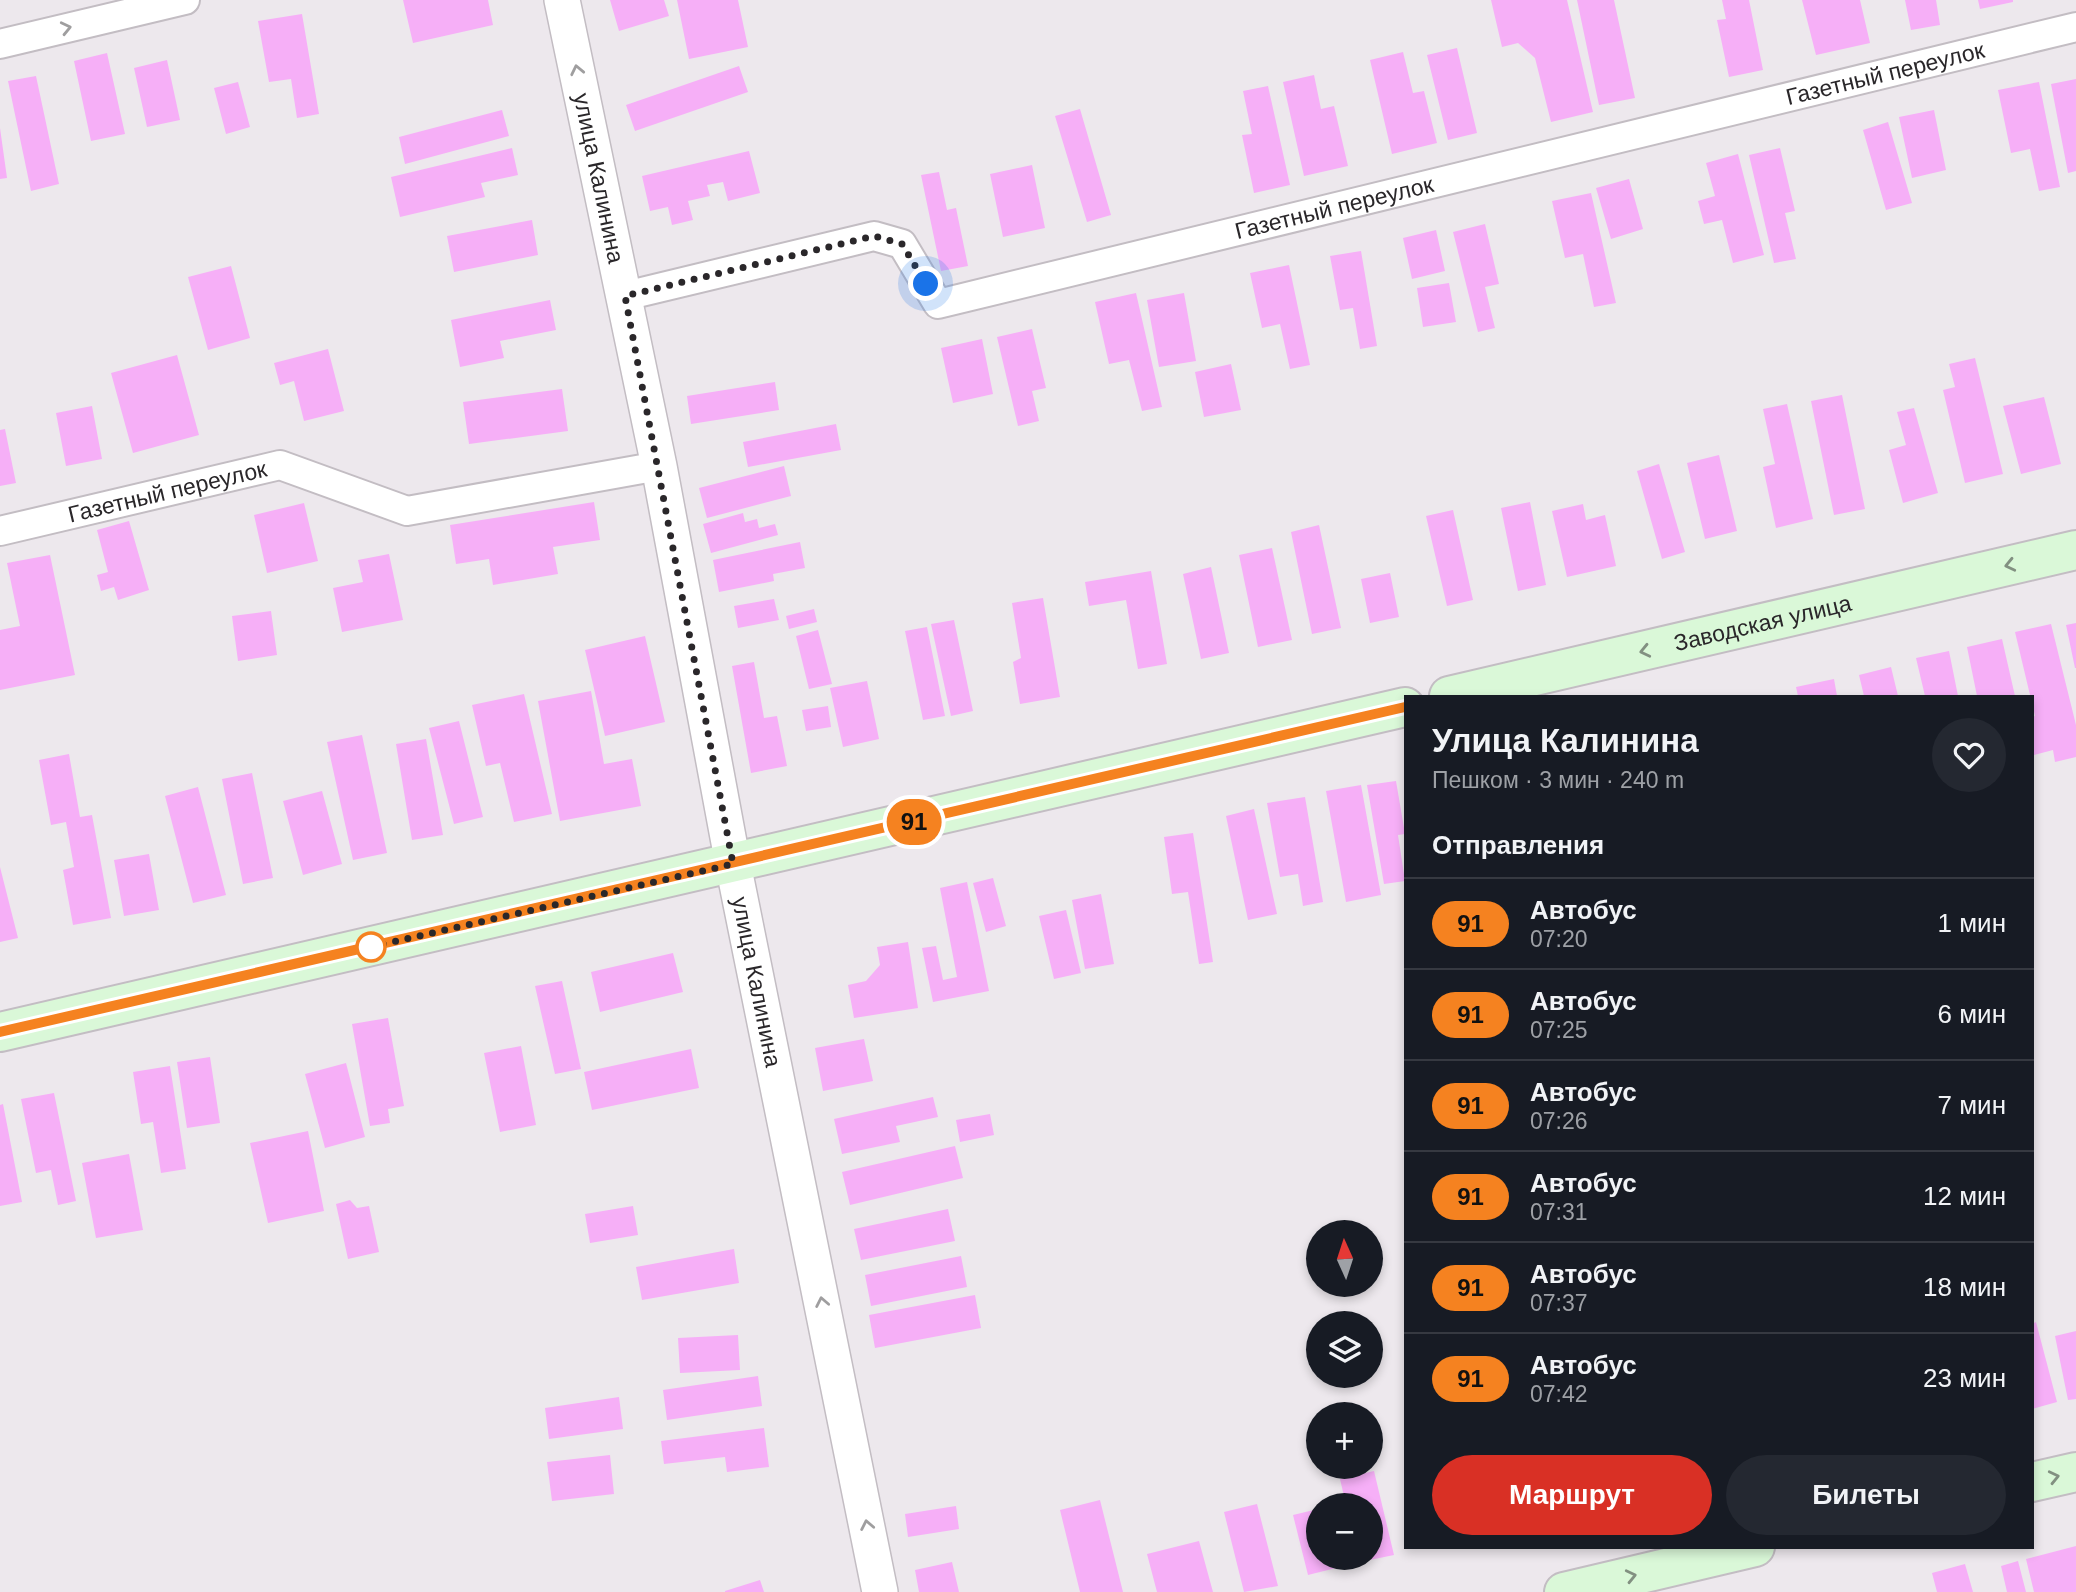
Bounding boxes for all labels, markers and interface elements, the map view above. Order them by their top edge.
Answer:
one-way arrow [60,22,72,36]
street label: Газетный переулок [1783,37,1988,110]
one-way arrow [570,64,585,76]
street label: улица Калинина [569,91,630,266]
street label: Газетный переулок [1232,171,1437,244]
your location [908,266,943,301]
street label: Газетный переулок [66,455,270,528]
one-way arrow [2004,557,2016,572]
street label: Заводская улица [1671,590,1854,656]
one-way arrow [1639,642,1651,657]
button: heart [1932,718,2006,792]
text: Улица Калинина [1432,722,1699,759]
text: Пешком · 3 мин · 240 m [1432,767,1684,793]
line badge: 91 [883,799,946,845]
text: 91 [901,808,927,835]
text: Отправления [1432,830,1604,860]
street label: улица Калинина [727,894,787,1069]
text: Автобус [1530,895,1637,925]
text: 1 мин [1938,908,2006,938]
text: 91 [1457,910,1484,937]
text: 07:20 [1530,926,1588,952]
unlabelled marker [356,932,386,962]
text: Автобус [1530,986,1637,1016]
text: 6 мин [1938,999,2006,1029]
text: 91 [1457,1001,1484,1028]
text: 07:25 [1530,1017,1588,1043]
text: Автобус [1530,1077,1637,1107]
text: 7 мин [1938,1090,2006,1120]
text: 91 [1457,1092,1484,1119]
text: 07:26 [1530,1108,1588,1134]
text: Автобус [1530,1168,1637,1198]
text: 12 мин [1923,1181,2006,1211]
text: 91 [1457,1183,1484,1210]
text: 07:31 [1530,1199,1588,1225]
north arrow [1306,1220,1382,1297]
map controls [1306,1220,1383,1570]
text: Автобус [1530,1259,1637,1289]
text: 18 мин [1923,1272,2006,1302]
text: 91 [1457,1274,1484,1301]
text: 07:37 [1530,1290,1588,1316]
one-way arrow [815,1296,830,1308]
button: layers [1306,1311,1383,1388]
text: Автобус [1530,1350,1637,1380]
text: 23 мин [1923,1363,2006,1393]
text: 91 [1457,1365,1484,1392]
text: 07:42 [1530,1381,1588,1407]
button: + [1306,1402,1383,1479]
button: Маршрут [1432,1455,1712,1535]
button: Билеты [1726,1455,2006,1535]
one-way arrow [2048,1471,2060,1485]
button: − [1306,1493,1383,1570]
one-way arrow [860,1519,875,1531]
one-way arrow [1625,1570,1637,1585]

